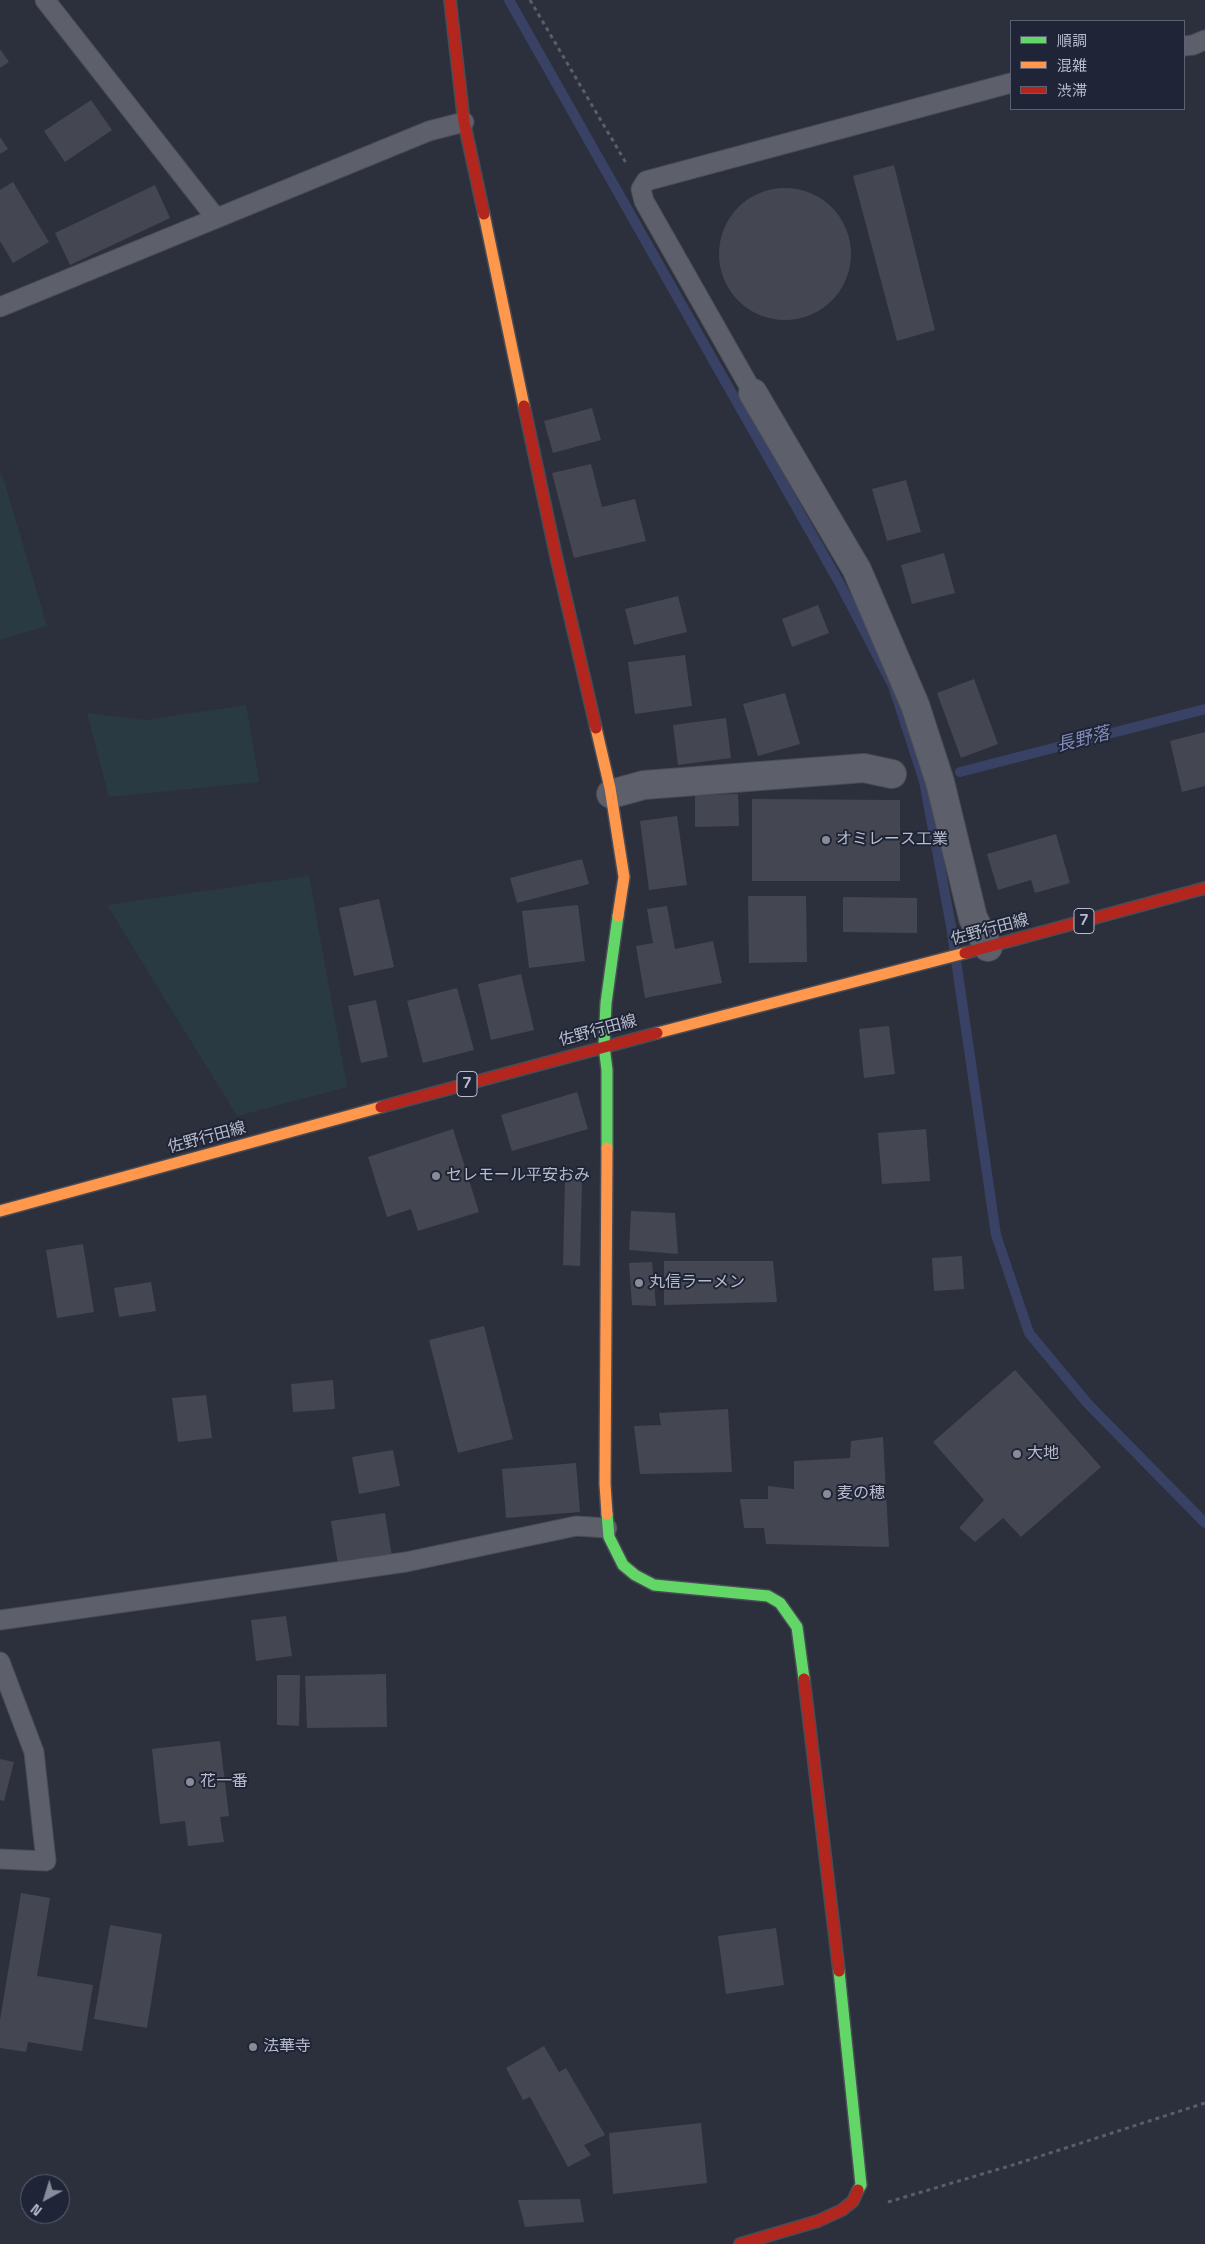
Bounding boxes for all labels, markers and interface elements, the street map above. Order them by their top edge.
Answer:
legend [1010,20,1185,110]
text: 順調 [1057,31,1087,50]
text: 混雑 [1057,56,1087,75]
text: 渋滞 [1057,81,1087,100]
water label: 長野落 [1054,723,1112,757]
place label: オミレース工業 [836,830,948,850]
marker: オミレース工業 [820,834,832,846]
road number: 7 [1074,908,1094,934]
street label: 佐野行田線 [949,910,1031,950]
street label: 佐野行田線 [557,1011,639,1051]
road number: 7 [457,1072,477,1096]
street label: 佐野行田線 [166,1118,248,1158]
place label: セレモール平安おみ [446,1166,590,1186]
marker: セレモール平安おみ [430,1170,442,1182]
place label: 丸信ラーメン [649,1273,745,1293]
marker: 丸信ラーメン [633,1277,645,1289]
place label: 大地 [1027,1444,1059,1464]
marker: 大地 [1011,1448,1023,1460]
place label: 麦の穂 [837,1484,885,1504]
marker: 麦の穂 [821,1488,833,1500]
place label: 花一番 [200,1772,248,1792]
marker: 花一番 [184,1776,196,1788]
place label: 法華寺 [263,2037,311,2057]
marker: 法華寺 [247,2041,259,2053]
north arrow [20,2174,70,2224]
text: N [27,2200,46,2220]

